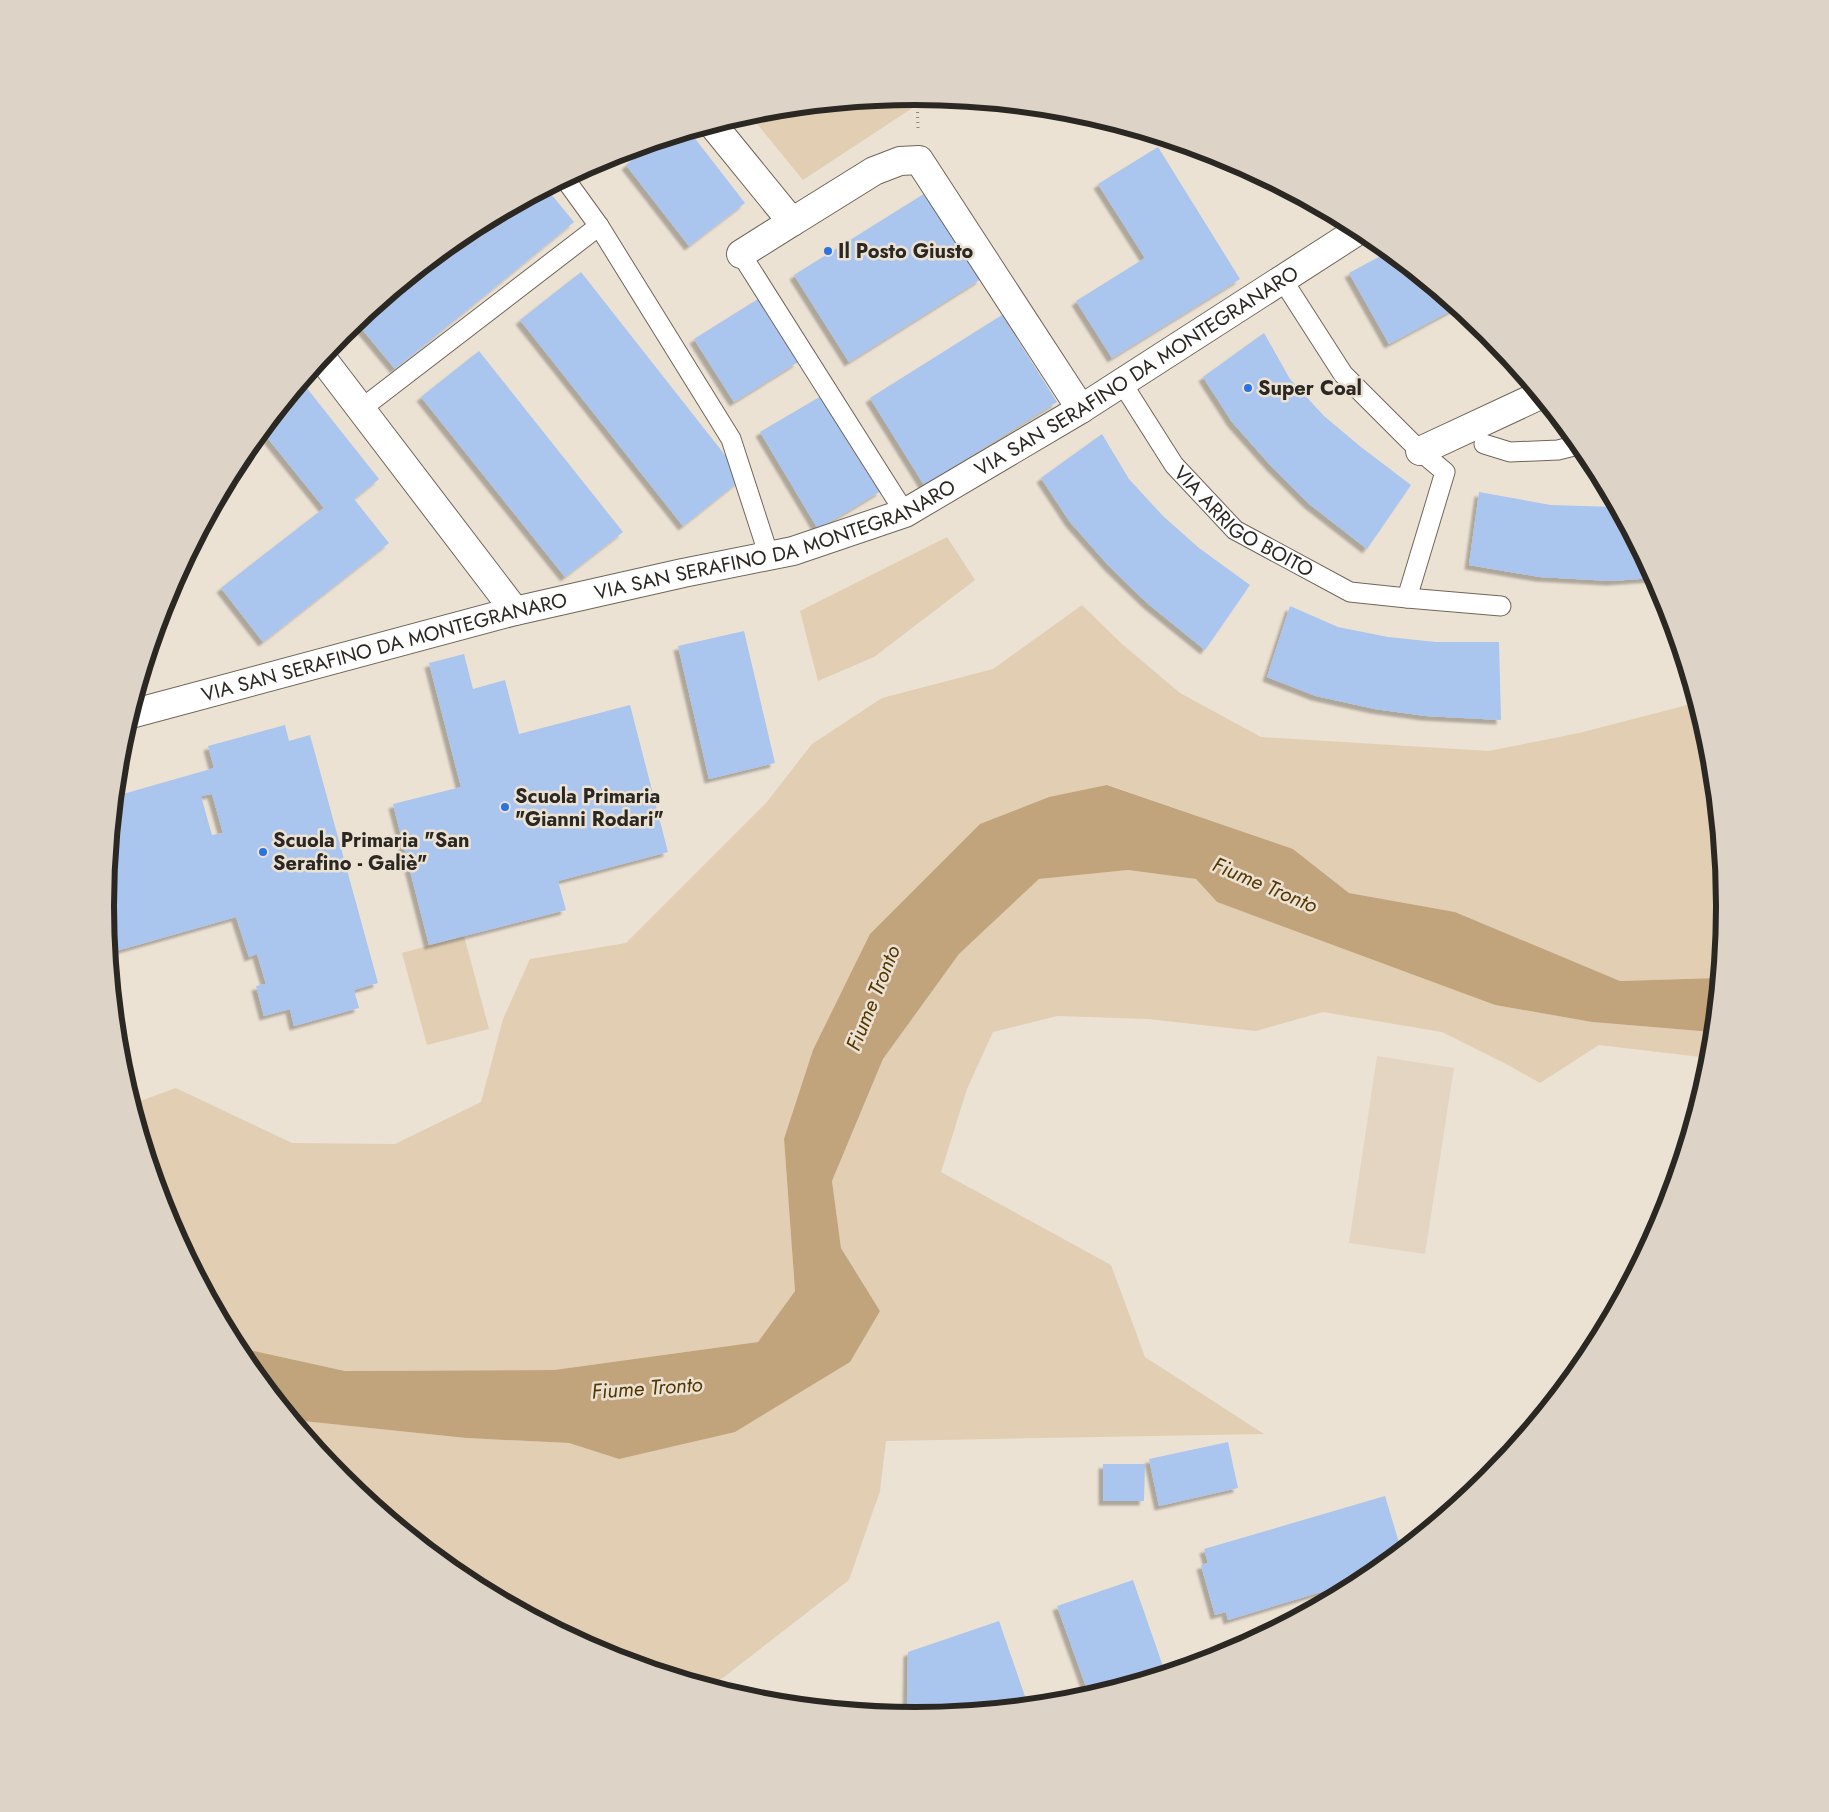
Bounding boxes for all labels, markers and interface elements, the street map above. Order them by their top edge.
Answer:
place label: Il Posto Giusto [838,237,974,266]
marker: Il Posto Giusto [822,245,834,257]
street label: VIA SAN SERAFINO DA MONTEGRANARO [969,258,1304,483]
place label: Super Coal [1258,374,1362,403]
marker: Super Coal [1242,382,1254,394]
street label: VIA ARRIGO BOITO [1167,459,1319,584]
street label: VIA SAN SERAFINO DA MONTEGRANARO [592,472,961,607]
street label: VIA SAN SERAFINO DA MONTEGRANARO [198,585,570,709]
place label: Scuola Primaria "Gianni Rodari" [515,782,664,834]
marker: Scuola Primaria "Gianni Rodari" [499,801,511,813]
place label: Scuola Primaria "San Serafino - Galiè" [273,826,470,878]
marker: Scuola Primaria "San Serafino - Galiè" [257,846,269,858]
water label: Fiume Tronto [1208,849,1322,921]
water label: Fiume Tronto [838,941,908,1055]
water label: Fiume Tronto [590,1369,704,1407]

